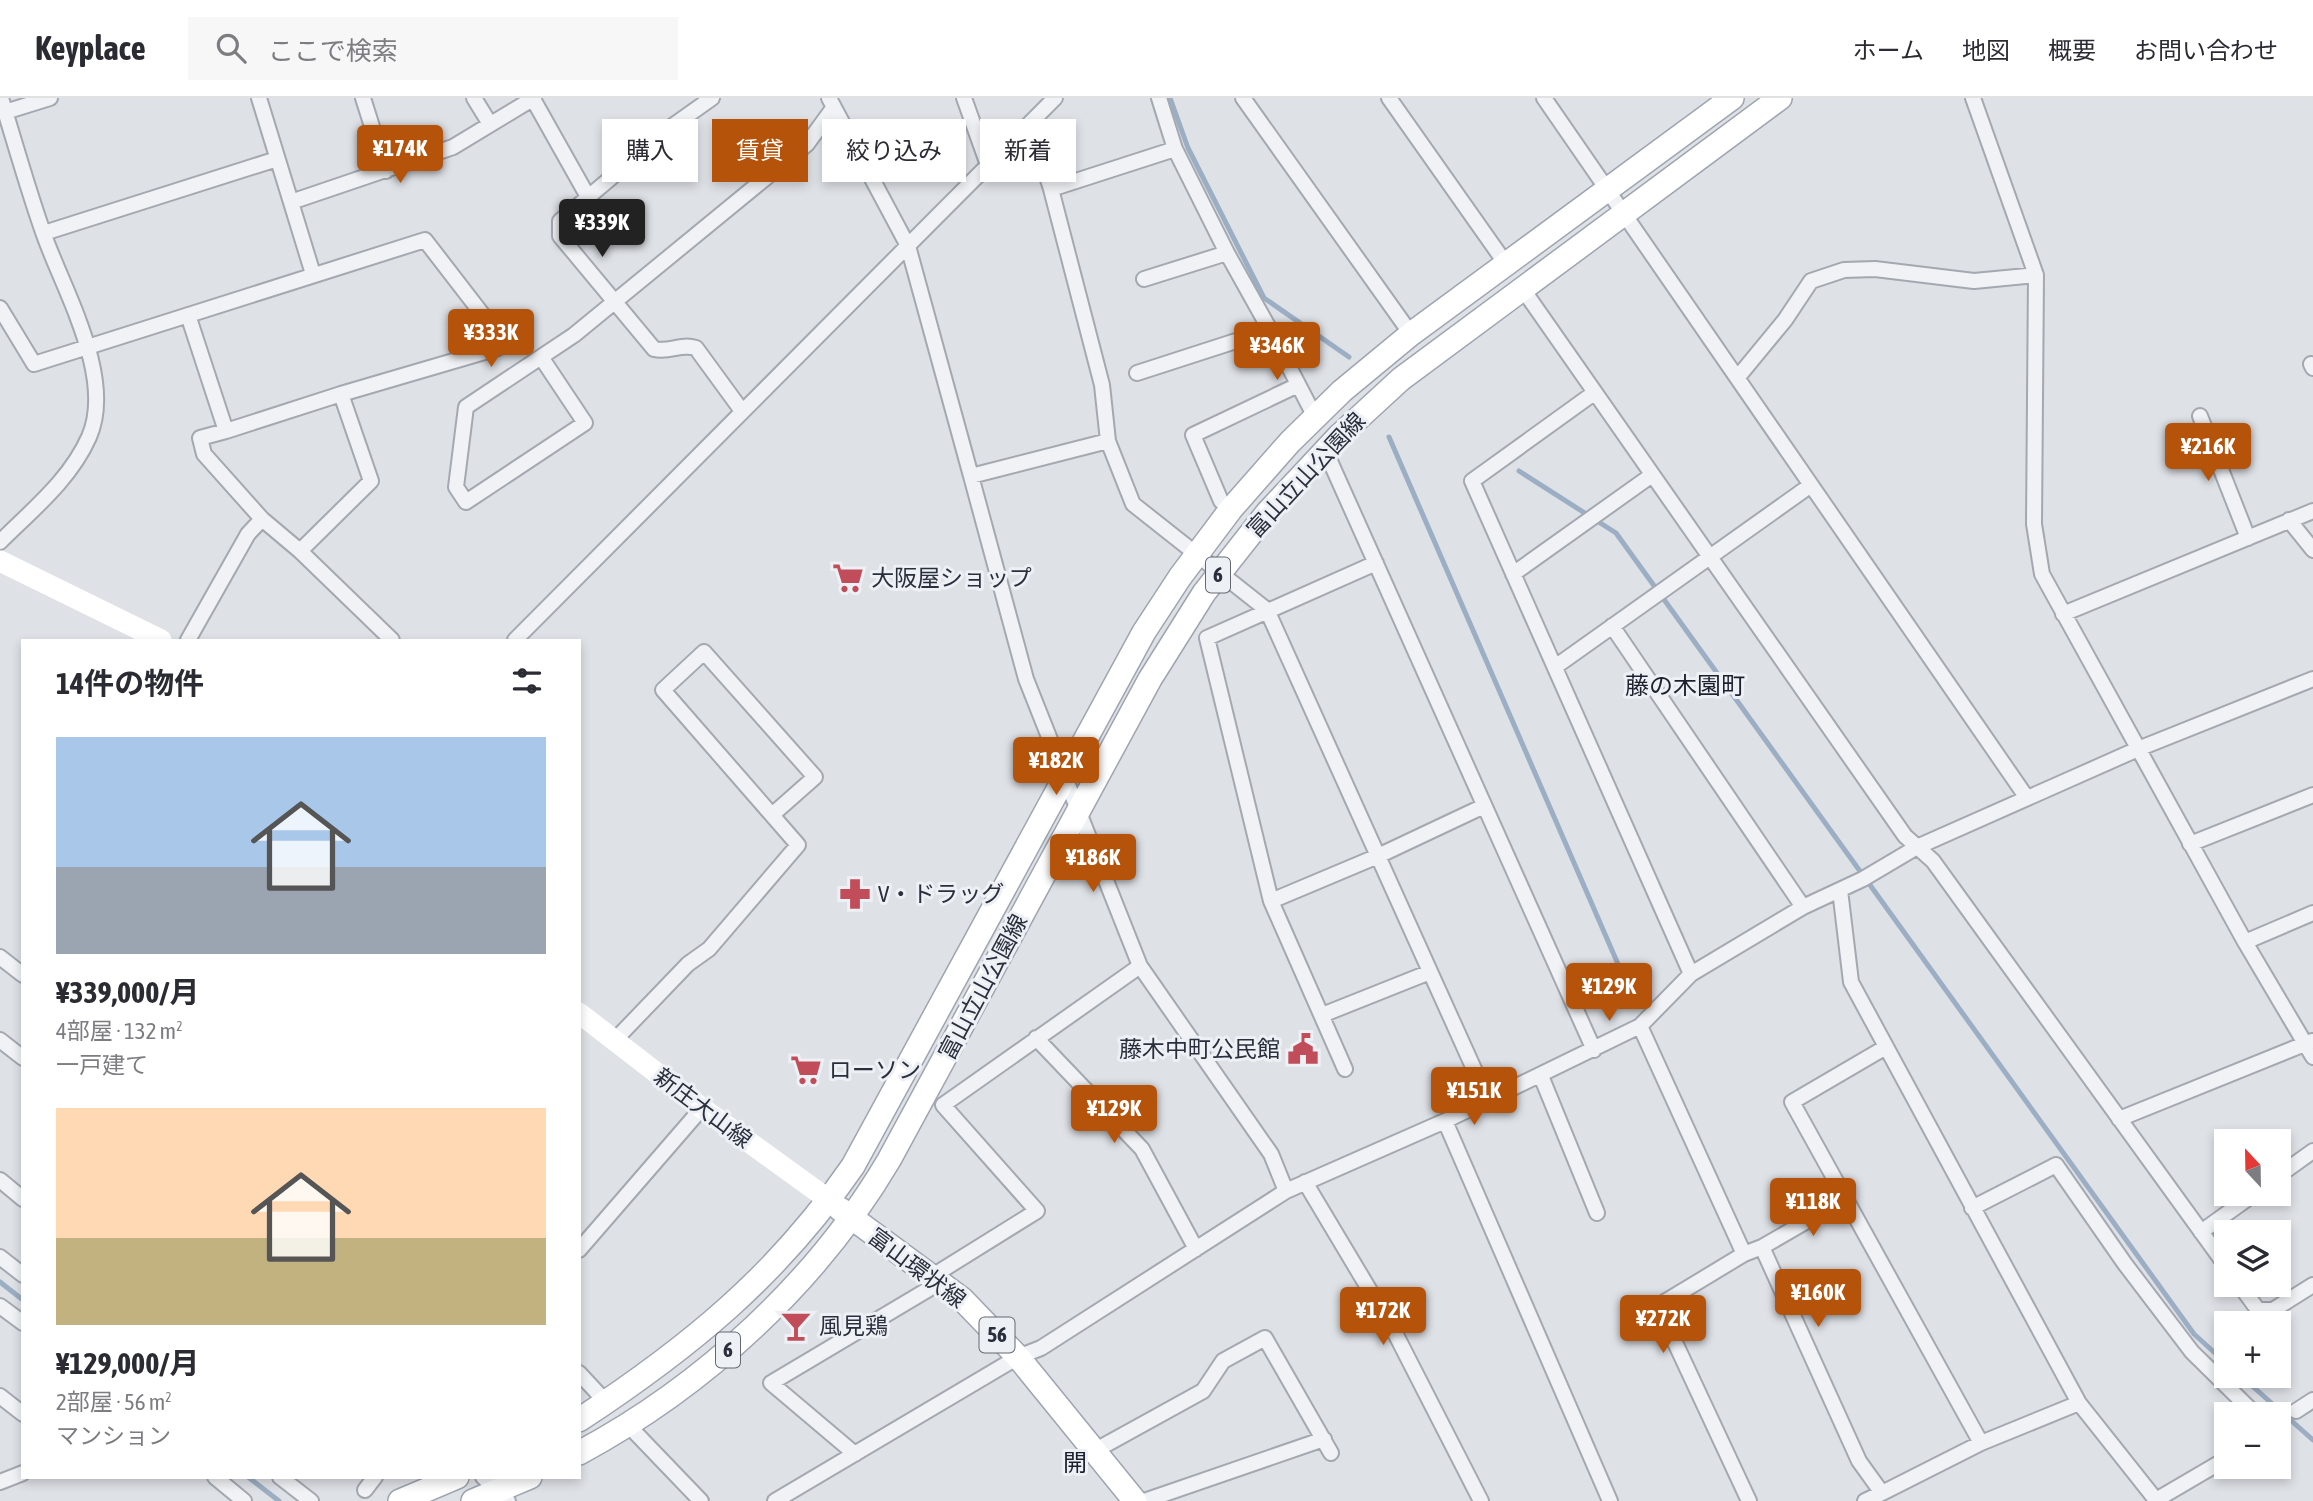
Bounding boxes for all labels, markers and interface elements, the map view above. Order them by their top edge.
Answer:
search box [188,17,678,80]
text: Keyplace [35,29,146,67]
icon: search [212,29,250,67]
text: ここで検索 [268,36,398,66]
text: ホーム [1853,37,1924,64]
text: 地図 [1962,37,2010,64]
text: 概要 [2048,37,2096,64]
text: お問い合わせ [2134,37,2278,64]
chip: 購入 [602,119,698,182]
chip: 賃貸 [712,119,808,182]
chip: 絞り込み [822,119,966,182]
chip: 新着 [980,119,1076,182]
pin: ¥174K [351,126,449,185]
text: ¥174K [373,135,427,161]
pin: ¥339K [553,200,651,259]
text: ¥339K [575,209,629,235]
pin: ¥333K [442,310,540,369]
text: ¥333K [464,319,518,345]
pin: ¥346K [1228,322,1326,382]
text: ¥346K [1250,332,1304,358]
street label: 富山立山公園線 [1242,407,1370,543]
pin: ¥216K [2159,424,2257,483]
text: ¥216K [2181,433,2235,459]
road number: 6 [1206,558,1230,592]
supermarket icon: 大阪屋ショップ [831,561,865,595]
place label: 大阪屋ショップ [871,565,1032,591]
icon: filters [508,662,546,700]
text: 14件の物件 [56,666,204,700]
district label: 藤の木園町 [1625,672,1745,699]
pin: ¥182K [1007,738,1105,797]
text: ¥182K [1029,747,1083,773]
icon: home [238,783,364,909]
pin: ¥186K [1044,834,1142,894]
text: ¥186K [1066,844,1120,870]
pharmacy icon: V・ドラッグ [838,877,872,911]
place label: V・ドラッグ [878,881,1004,907]
street label: 富山立山公園線 [934,910,1032,1064]
pin: ¥129K [1560,964,1658,1023]
text: ¥129K [1582,973,1636,999]
text: ¥339,000/月 [56,975,199,1009]
text: 4部屋 · 132 m² [56,1018,183,1044]
public building icon: 藤木中町公民館 [1286,1032,1320,1066]
place label: 藤木中町公民館 [1119,1036,1280,1062]
text: 一戸建て [56,1052,148,1078]
supermarket icon: ローソン [789,1053,823,1087]
place label: ローソン [829,1057,921,1083]
street label: 新庄大山線 [649,1063,757,1153]
pin: ¥151K [1425,1068,1523,1127]
text: ¥151K [1447,1077,1501,1103]
pin: ¥129K [1065,1086,1163,1145]
text: ¥129K [1087,1095,1141,1121]
north arrow [2214,1129,2291,1206]
map controls [2214,1129,2291,1479]
icon: home [238,1154,364,1280]
pin: ¥118K [1764,1178,1862,1238]
text: ¥118K [1786,1188,1840,1214]
button: layers [2214,1220,2291,1297]
street label: 富山環状線 [863,1223,971,1313]
pin: ¥160K [1769,1270,1867,1329]
text: ¥160K [1791,1279,1845,1305]
pin: ¥172K [1334,1288,1432,1347]
pin: ¥272K [1614,1296,1712,1355]
text: ¥172K [1356,1297,1410,1323]
text: ¥272K [1636,1305,1690,1331]
bar icon: 風見鶏 [779,1309,813,1343]
button: + [2214,1311,2291,1388]
place label: 風見鶏 [819,1313,888,1339]
road number: 56 [979,1318,1014,1352]
road number: 6 [716,1332,740,1368]
text: ¥129,000/月 [56,1346,199,1380]
text: 2部屋 · 56 m² [56,1389,172,1415]
button: − [2214,1402,2291,1479]
text: マンション [56,1423,171,1449]
district label: 開 [1063,1449,1087,1476]

